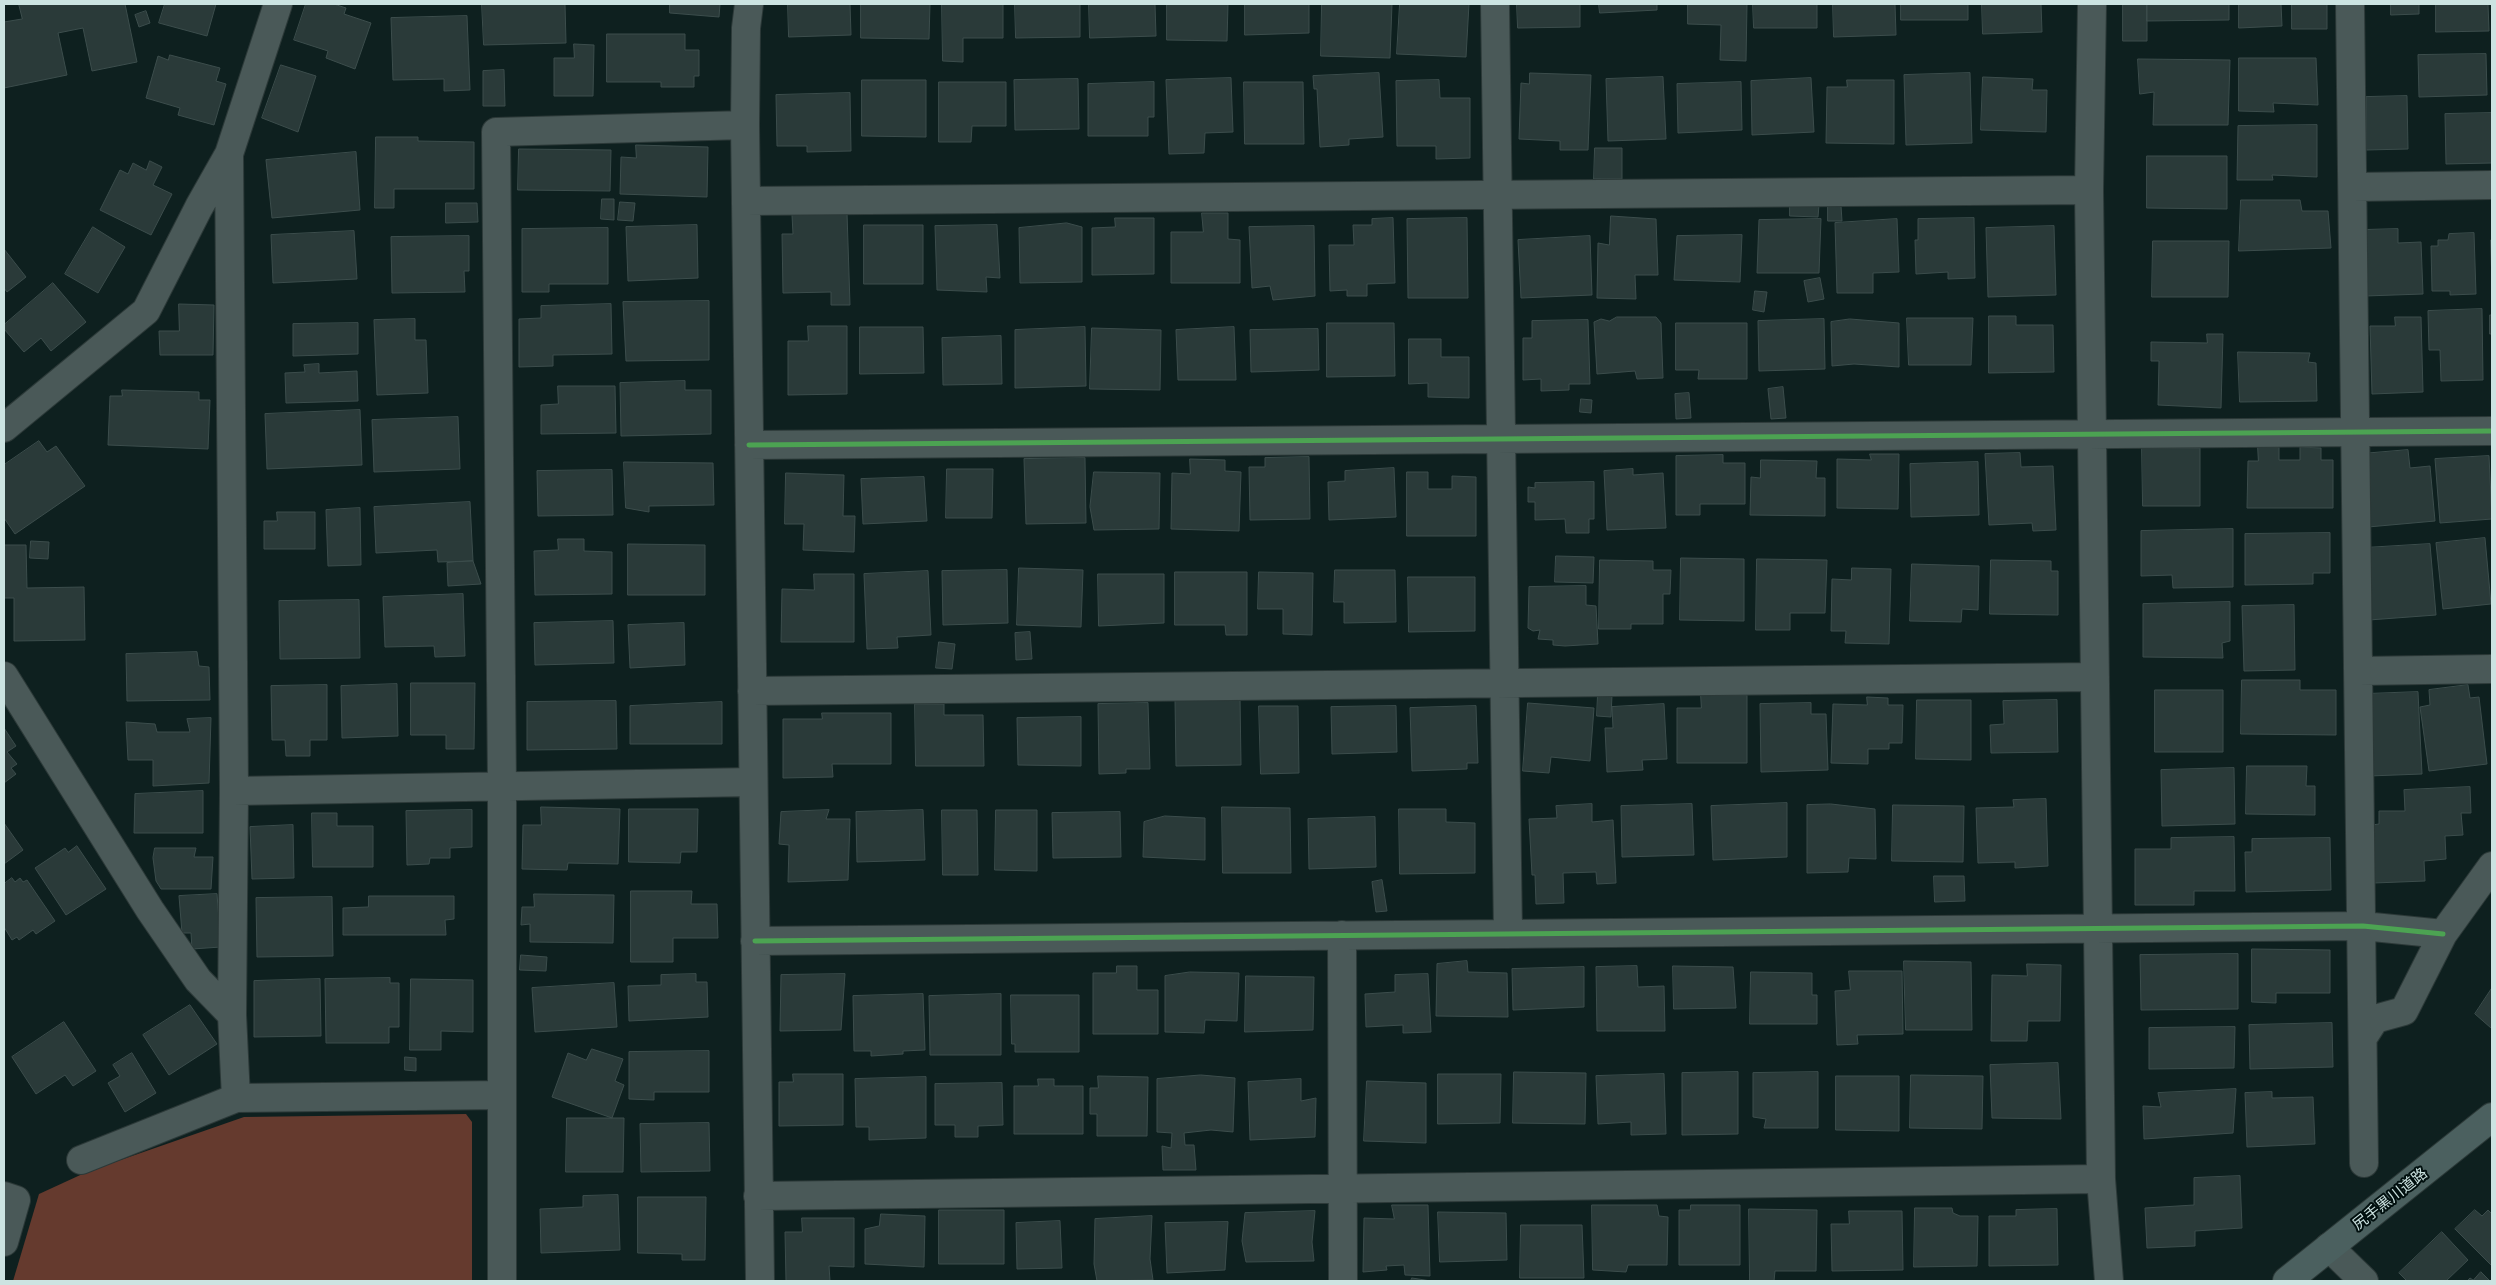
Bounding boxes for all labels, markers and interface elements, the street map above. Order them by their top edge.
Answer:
street label: 尻手黒川道路 [2349,1164,2431,1234]

